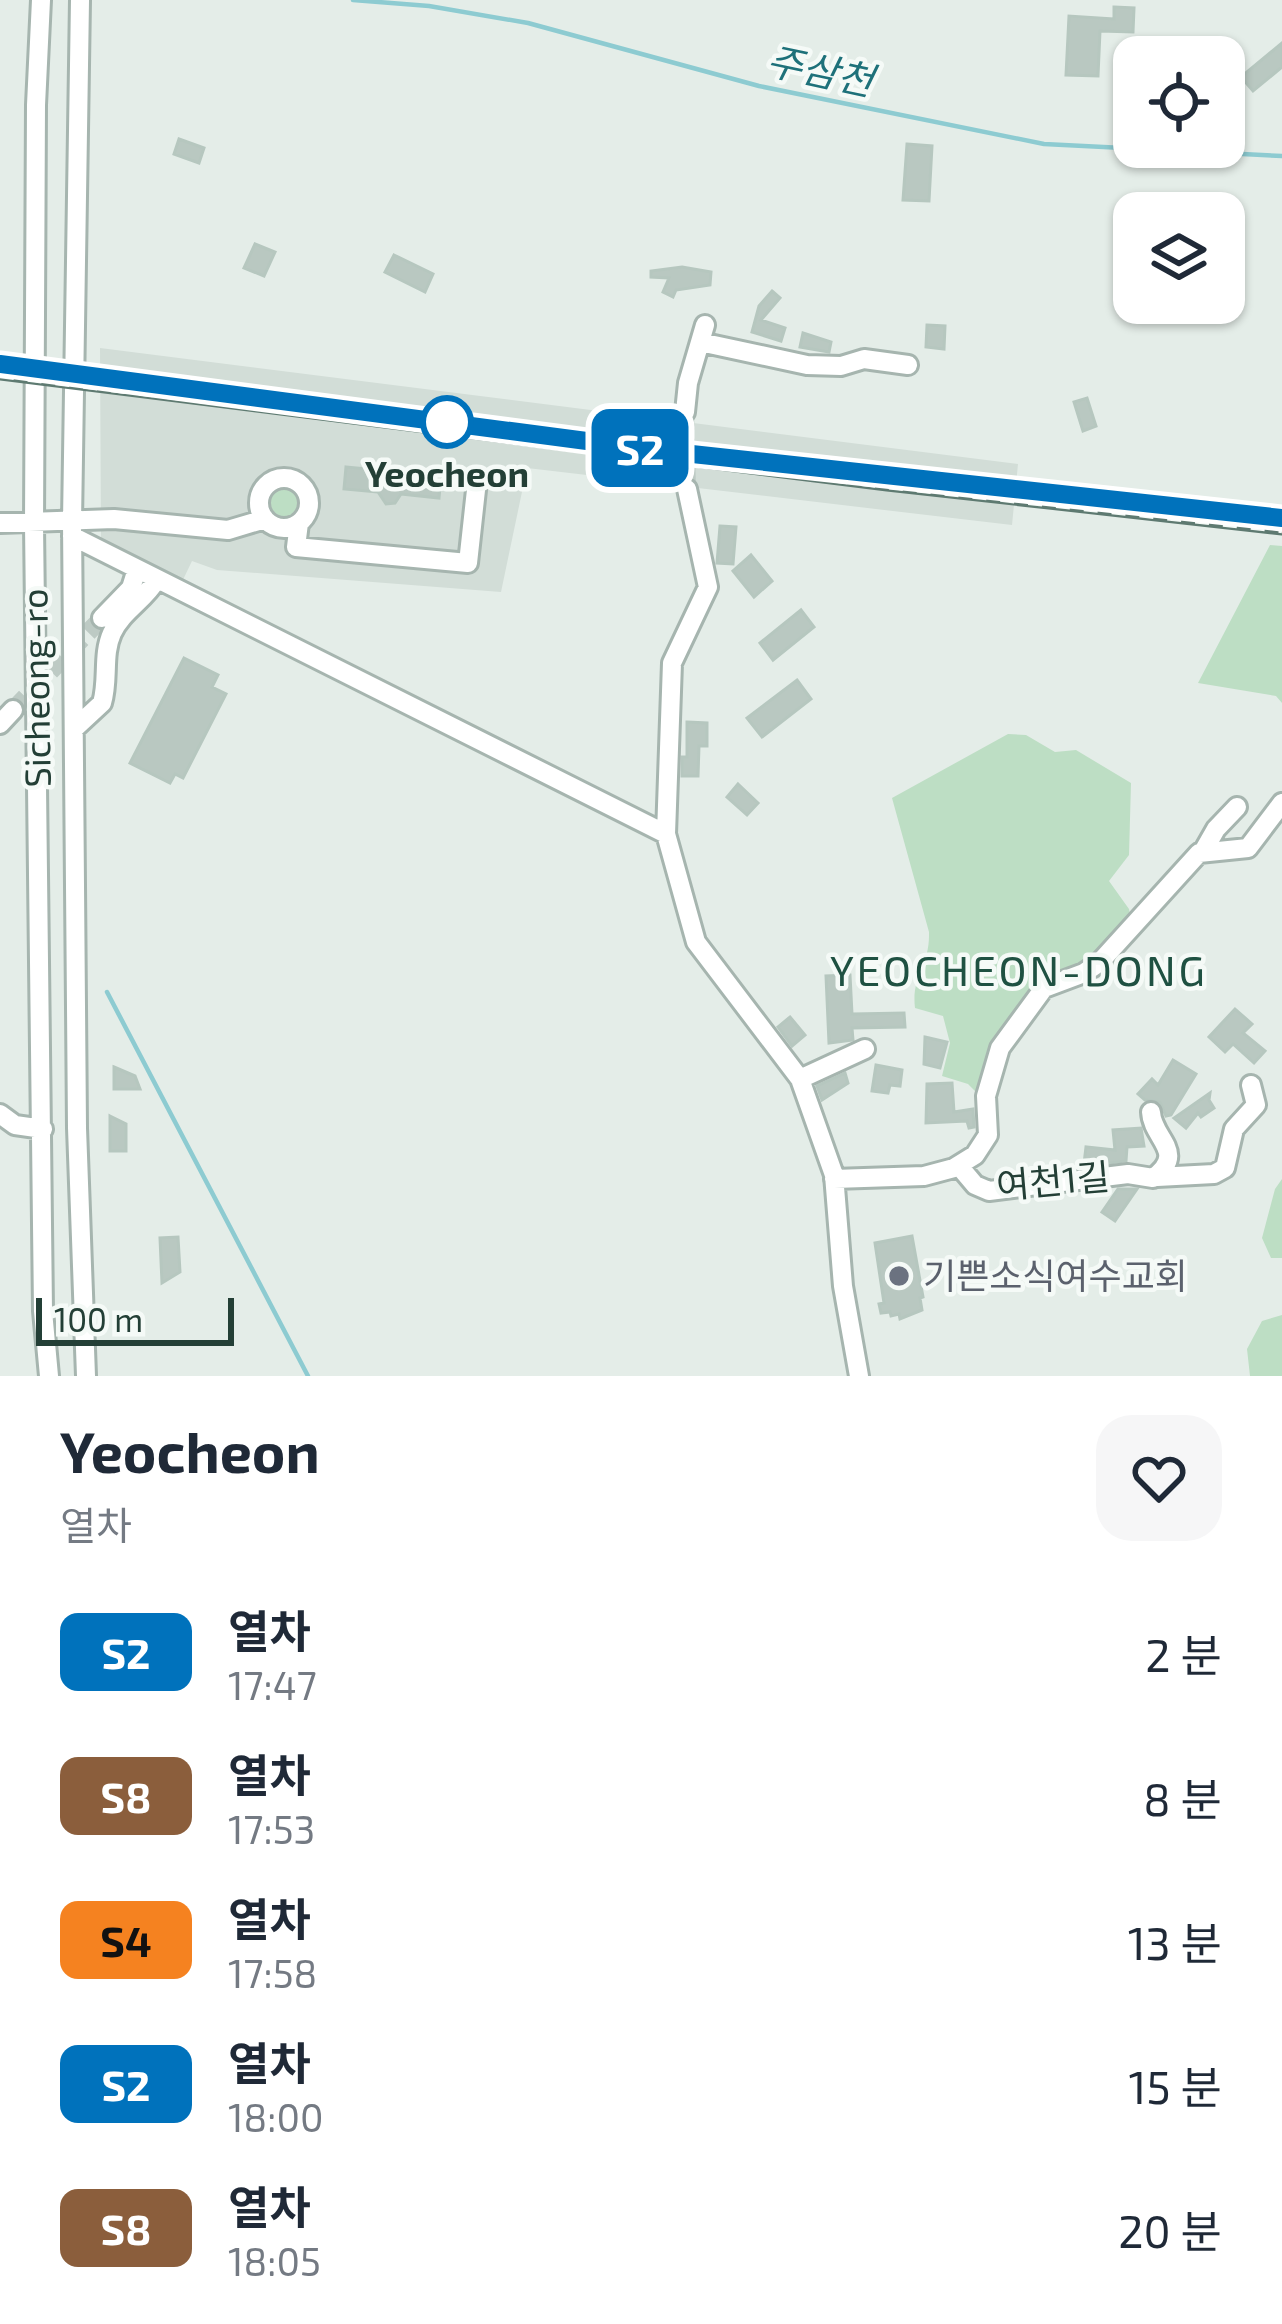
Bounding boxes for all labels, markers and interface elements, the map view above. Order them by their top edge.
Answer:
water label: 주삼천 [763,35,882,105]
map controls [1113,36,1245,324]
button: locate [1113,36,1245,168]
button: layers [1113,192,1245,324]
marker: Yeocheon [422,397,472,447]
line badge: S2 [586,409,694,487]
text: S2 [615,423,665,473]
place label: Yeocheon [365,451,529,494]
street label: Sicheong-ro [11,588,58,788]
district label: YEOCHEON-DONG [830,944,1208,994]
street label: 여천1길 [994,1153,1111,1206]
place label: 기쁜소식여수교회 [923,1253,1188,1296]
marker: 기쁜소식여수교회 [886,1263,912,1289]
scale bar [36,1292,234,1345]
text: 100 m [54,1299,143,1339]
button: heart [1096,1415,1222,1541]
text: Yeocheon [60,1416,320,1484]
text: 열차 [60,1501,132,1548]
text: 열차 [228,1603,311,1657]
text: S2 [101,1627,151,1677]
text: 2 분 [1145,1627,1222,1681]
text: 17:47 [228,1661,317,1708]
text: 열차 [228,1747,311,1801]
text: S8 [101,1771,151,1821]
text: 8 분 [1143,1771,1222,1825]
text: 17:53 [228,1805,315,1852]
text: 열차 [228,1891,311,1945]
text: S4 [100,1915,152,1965]
text: 13 분 [1128,1915,1222,1969]
text: 17:58 [228,1949,317,1996]
text: 열차 [228,2035,311,2089]
text: S2 [101,2059,151,2109]
text: 15 분 [1129,2059,1222,2113]
text: 18:00 [228,2093,323,2140]
text: 열차 [228,2179,311,2233]
text: S8 [101,2203,151,2253]
text: 20 분 [1118,2203,1222,2257]
text: 18:05 [228,2237,321,2284]

